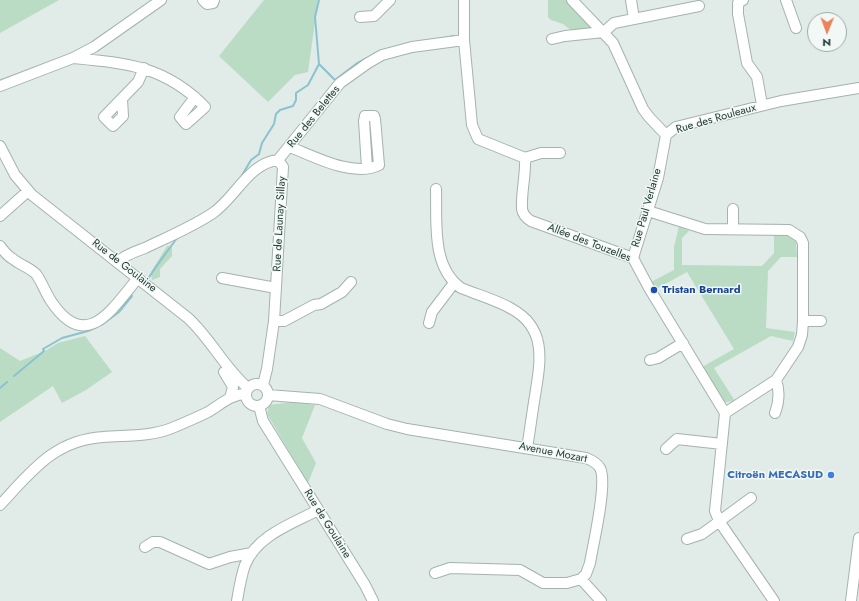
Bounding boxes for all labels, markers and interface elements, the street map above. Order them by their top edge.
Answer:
north arrow [807,12,847,52]
text: N [822,35,831,51]
street label: Rue des Belettes [285,83,343,151]
street label: Rue des Rouleaux [675,101,757,137]
street label: Rue Paul Verlaine [629,167,665,249]
street label: Rue de Launay Sillay [271,176,289,272]
street label: Allée des Touzelles [545,221,633,265]
street label: Rue de Goulaine [89,237,159,295]
place label: Tristan Bernard [662,283,741,297]
marker: Tristan Bernard [649,285,659,295]
street label: Avenue Mozart [518,440,588,466]
place label: Citroën MECASUD [727,468,823,482]
marker: Citroën MECASUD [826,470,836,480]
street label: Rue de Goulaine [301,487,353,561]

